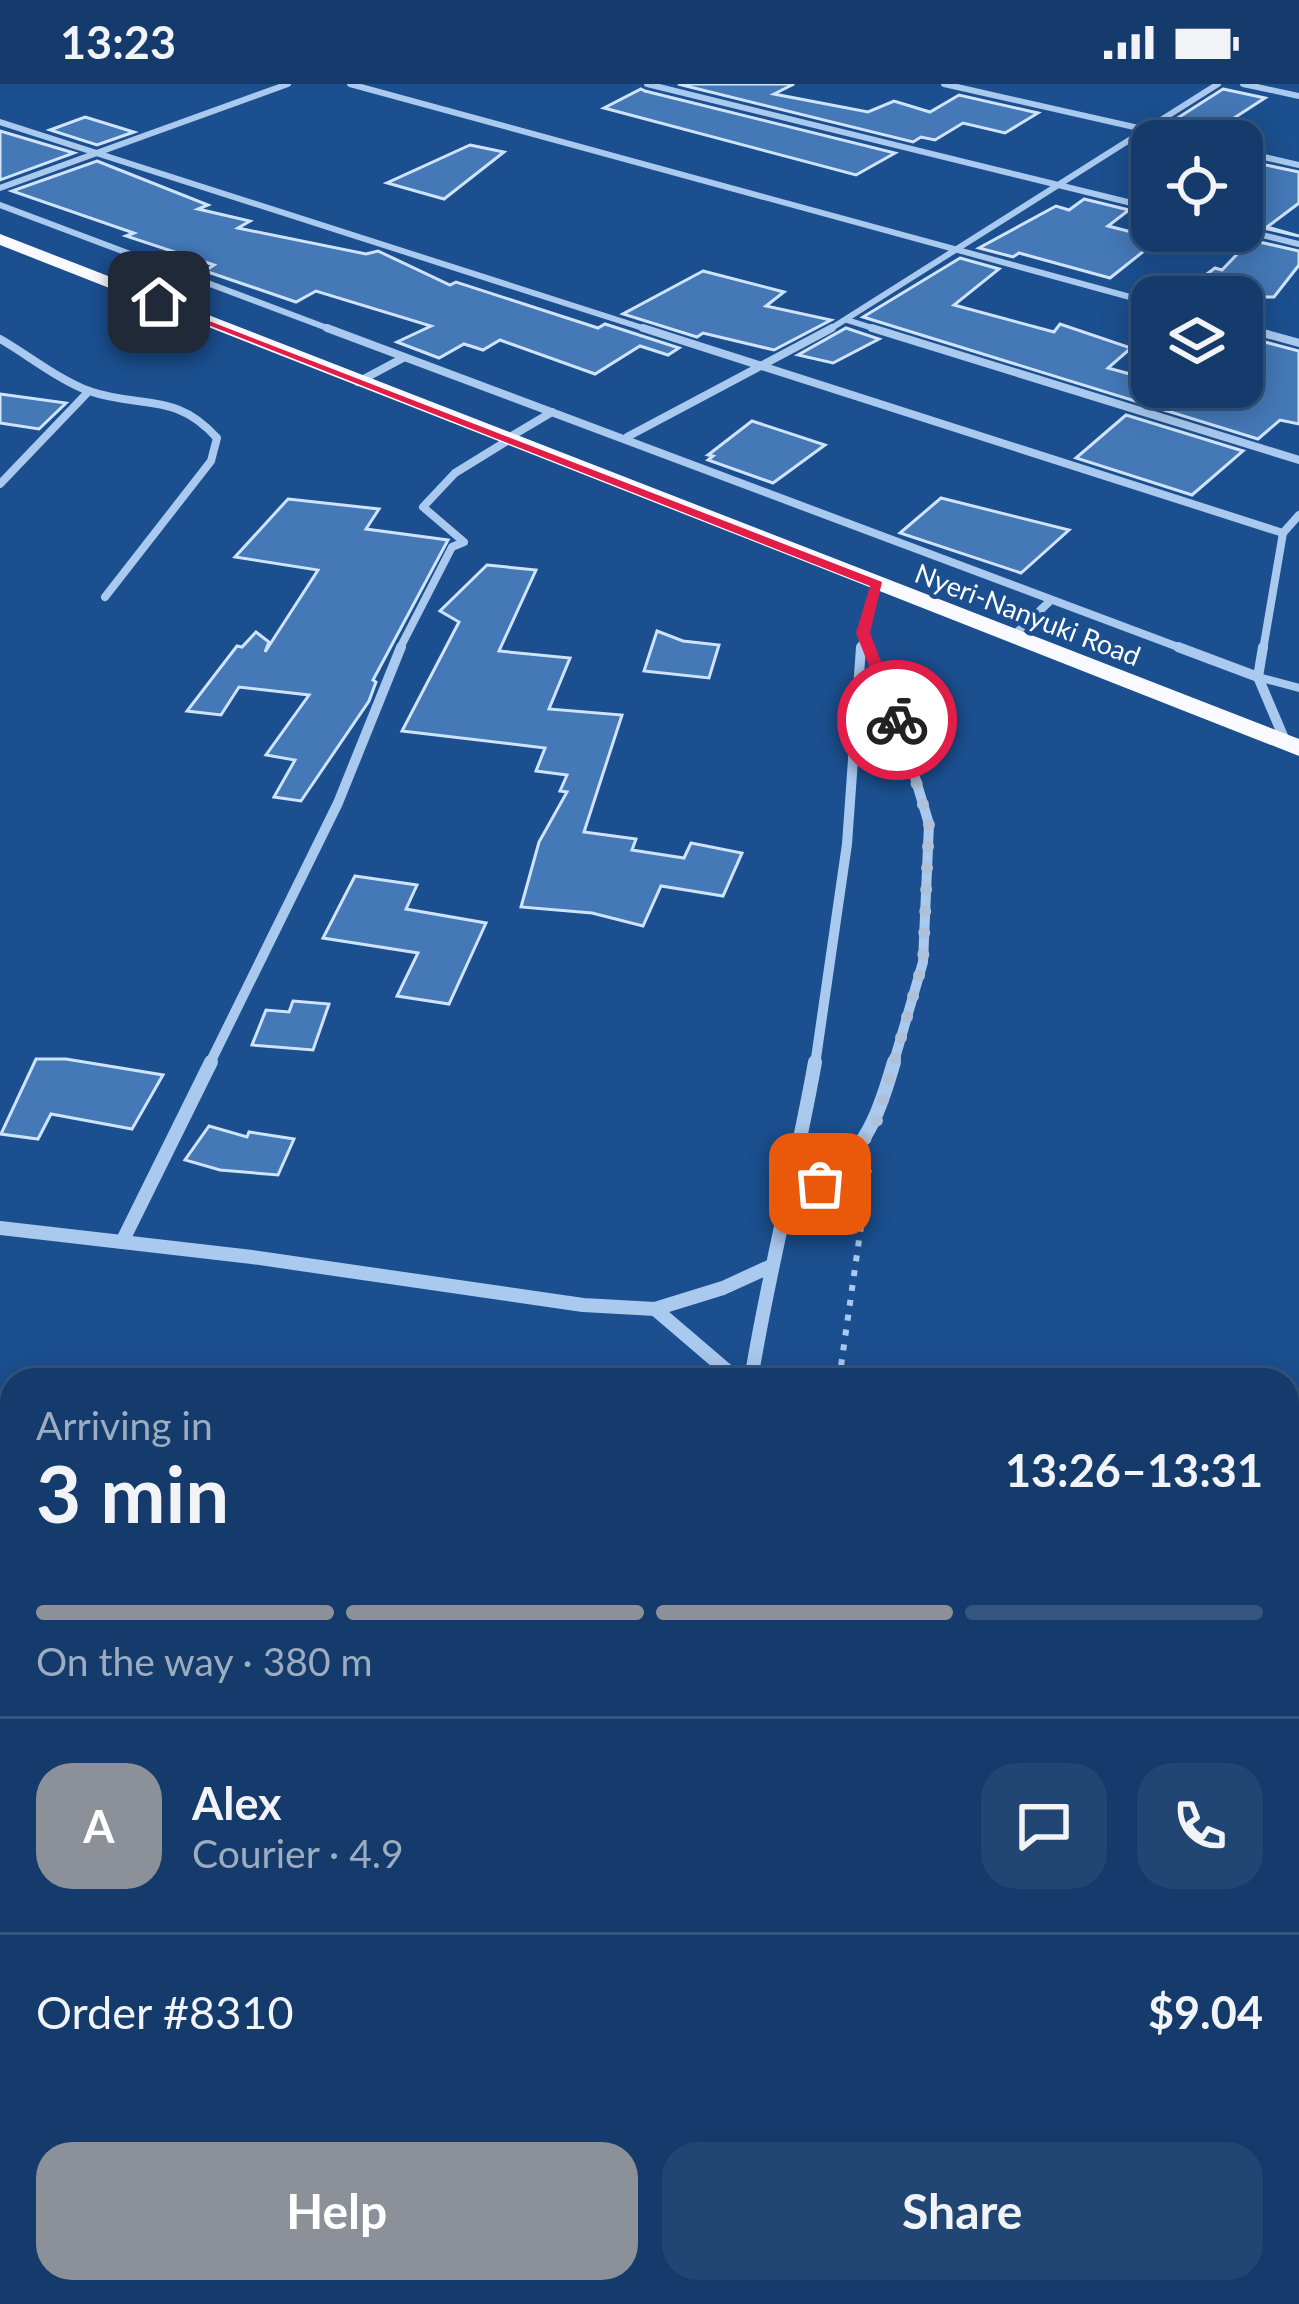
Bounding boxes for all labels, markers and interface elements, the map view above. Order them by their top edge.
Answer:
text: 13:23 [60,15,176,69]
map controls [1131,120,1263,408]
button: locate [1131,120,1263,252]
pin [108,251,210,353]
icon: home [126,269,192,335]
button: layers [1131,276,1263,408]
street label: Nyeri-Nanyuki Road [911,556,1145,672]
courier [837,660,957,780]
icon: bike [864,687,930,753]
pin [769,1133,871,1235]
icon: bag [787,1151,853,1217]
text: Arriving in [36,1402,213,1448]
text: 13:26–13:31 [1005,1443,1263,1497]
text: 3 min [36,1446,229,1540]
text: On the way · 380 m [36,1638,373,1684]
button: chat [981,1763,1107,1889]
button: phone [1137,1763,1263,1889]
text: Alex [192,1776,282,1830]
text: A [83,1799,115,1853]
text: Courier · 4.9 [192,1830,404,1876]
text: Order #8310 [36,1985,294,2039]
text: $9.04 [1148,1985,1263,2039]
button: Help [36,2142,638,2280]
button: Share [662,2142,1263,2280]

